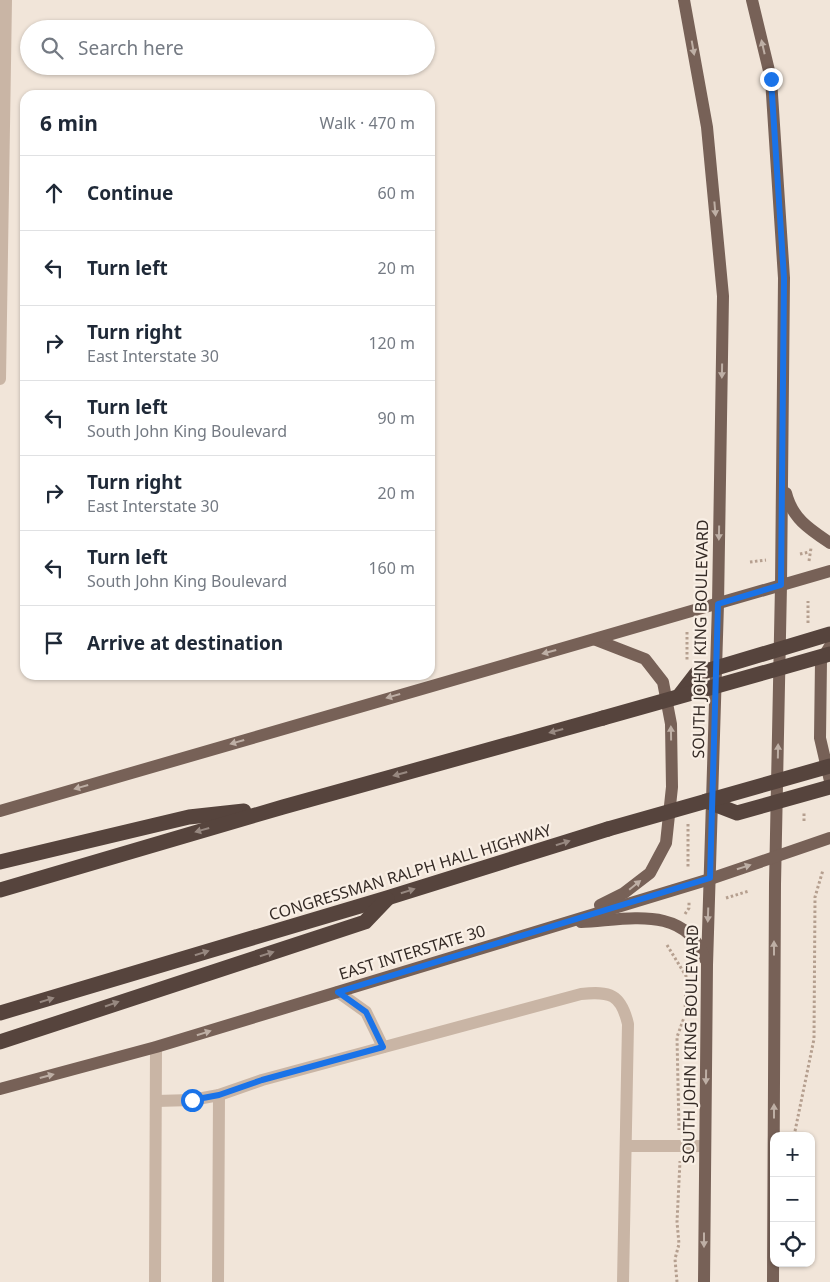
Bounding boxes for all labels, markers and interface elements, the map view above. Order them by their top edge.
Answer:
search box [20,20,435,75]
icon: search [38,34,66,62]
text: Search here [78,35,184,61]
one-way arrow [689,40,697,56]
one-way arrow [759,40,767,55]
route end [760,68,783,91]
text: 6 min [40,109,98,137]
text: Walk · 470 m [320,112,415,134]
icon: ahead [40,179,68,207]
text: Continue [87,180,173,206]
text: 60 m [378,182,415,204]
one-way arrow [711,201,719,217]
icon: left [40,254,68,282]
text: Turn left [87,255,168,281]
text: 20 m [378,257,415,279]
text: Turn right [87,319,182,345]
icon: right [40,329,68,357]
text: 120 m [368,332,415,354]
text: East Interstate 30 [87,345,219,367]
one-way arrow [717,363,725,379]
text: Turn left [87,394,168,420]
icon: left [40,404,68,432]
text: 90 m [378,407,415,429]
text: South John King Boulevard [87,420,287,442]
text: Turn right [87,469,182,495]
icon: right [40,479,68,507]
text: 20 m [378,482,415,504]
text: East Interstate 30 [87,495,219,517]
street label: SOUTH JOHN KING BOULEVARD [687,519,713,759]
one-way arrow [715,526,723,542]
text: Turn left [87,544,168,570]
icon: left [40,554,68,582]
text: 160 m [368,557,415,579]
text: South John King Boulevard [87,570,287,592]
icon: arrive [40,629,68,657]
text: Arrive at destination [87,630,283,656]
one-way arrow [542,648,557,656]
one-way arrow [385,693,400,701]
one-way arrow [667,725,675,741]
one-way arrow [549,727,564,735]
one-way arrow [229,738,244,746]
one-way arrow [774,743,782,759]
one-way arrow [392,771,407,779]
one-way arrow [73,784,88,792]
street label: CONGRESSMAN RALPH HALL HIGHWAY [266,818,555,926]
one-way arrow [195,827,210,835]
one-way arrow [556,838,571,846]
one-way arrow [737,863,752,871]
one-way arrow [629,879,642,890]
one-way arrow [401,887,416,895]
one-way arrow [704,907,712,923]
street label: EAST INTERSTATE 30 [336,919,488,985]
street label: SOUTH JOHN KING BOULEVARD [677,924,703,1164]
one-way arrow [771,940,779,956]
one-way arrow [195,949,210,957]
one-way arrow [260,949,275,957]
one-way arrow [39,995,54,1003]
one-way arrow [105,1000,120,1007]
one-way arrow [196,1028,211,1036]
one-way arrow [702,1070,710,1086]
one-way arrow [40,1072,55,1080]
route start [181,1089,204,1112]
one-way arrow [770,1103,778,1119]
map controls [770,1132,815,1267]
button: + [770,1132,815,1177]
button: − [770,1177,815,1222]
button: locate [770,1222,815,1267]
one-way arrow [700,1232,708,1248]

